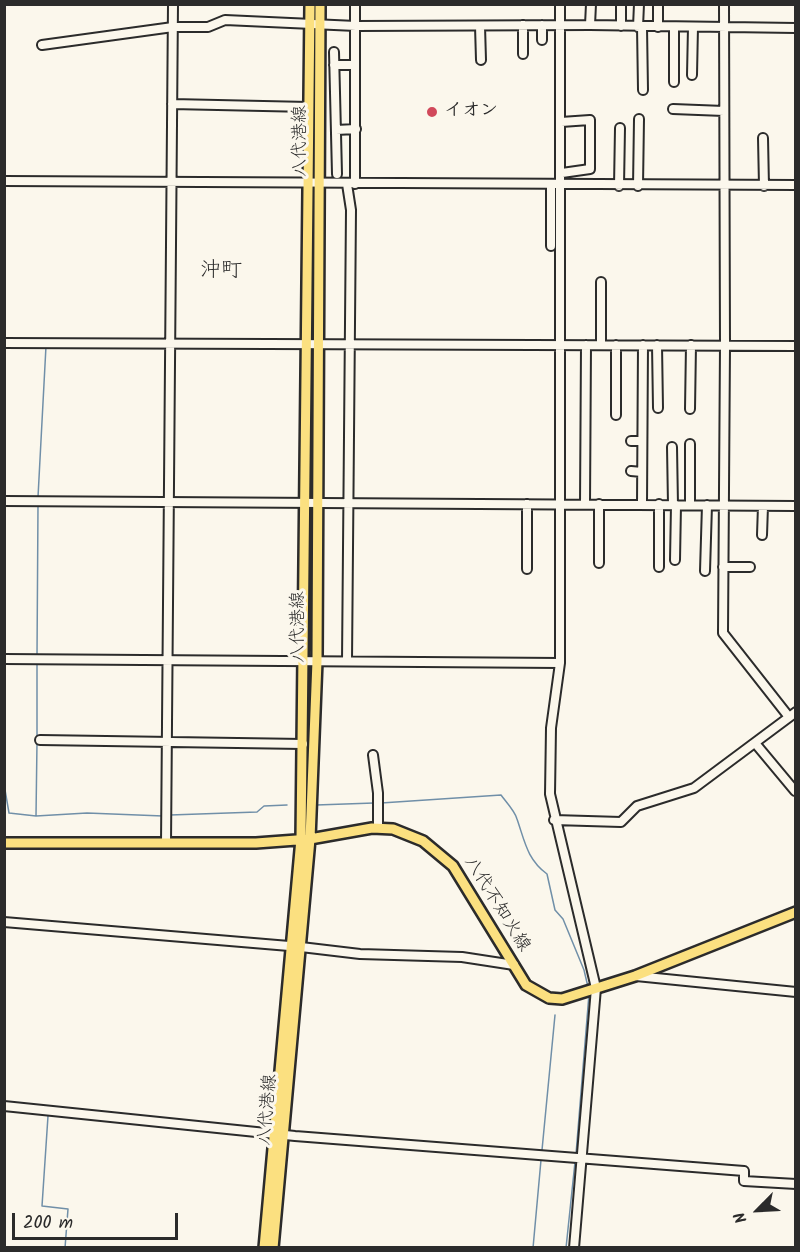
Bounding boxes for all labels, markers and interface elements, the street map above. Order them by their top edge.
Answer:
place label: イオン [444,101,498,123]
street label: 八代港線 [291,105,313,177]
marker: イオン [425,105,439,119]
district label: 沖町 [200,259,242,285]
street label: 八代港線 [289,591,311,663]
street label: 八代不知火線 [458,853,534,957]
street label: 八代港線 [255,1073,283,1147]
north arrow [728,1180,788,1240]
scale bar [15,1201,182,1239]
text: N [728,1208,755,1227]
text: 200 m [23,1209,73,1238]

